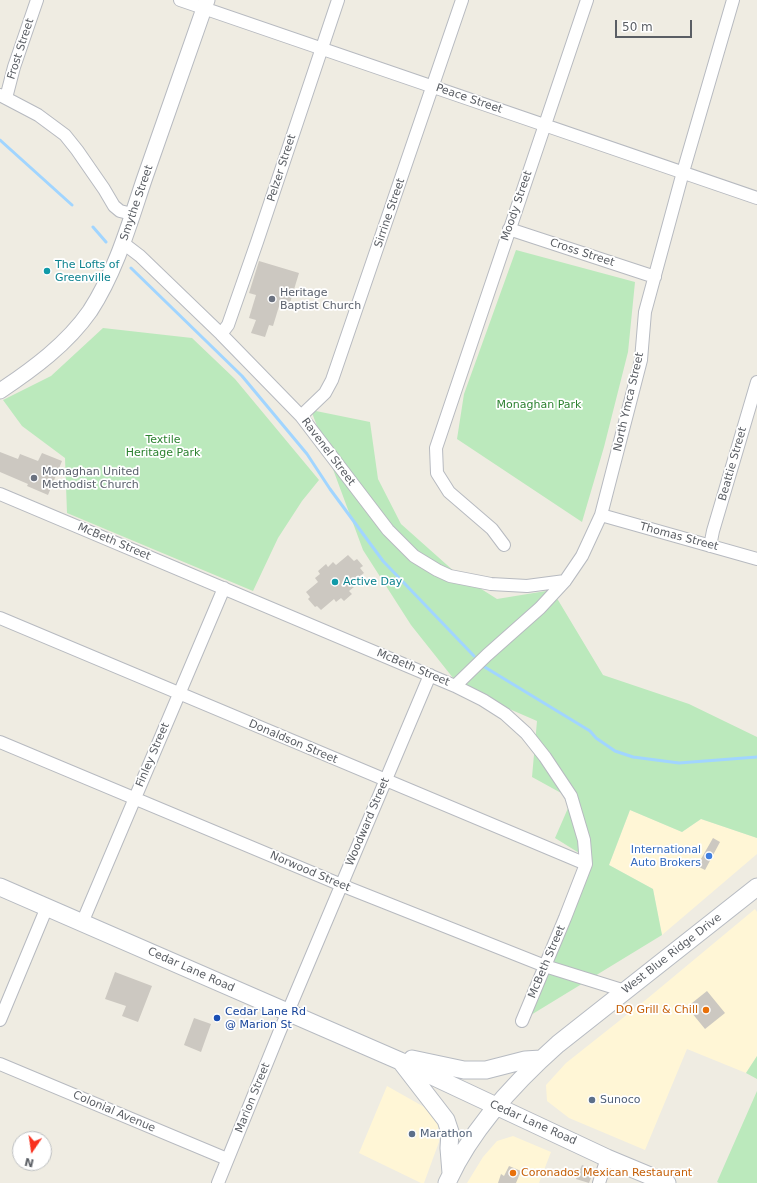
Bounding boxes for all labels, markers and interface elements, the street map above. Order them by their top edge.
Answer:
scale bar [617,12,694,38]
street label: Frost Street [5,17,37,81]
text: 50 m [622,20,653,34]
street label: Peace Street [434,81,504,117]
street label: Pelzer Street [265,133,299,203]
street label: Smythe Street [118,163,156,243]
street label: Moody Street [499,169,535,243]
street label: Sirrine Street [372,177,408,249]
street label: Cross Street [548,236,616,270]
place label: The Lofts of Greenville [55,258,119,284]
marker: The Lofts of Greenville [42,266,52,276]
place label: Heritage Baptist Church [280,286,361,312]
marker: Heritage Baptist Church [267,294,277,304]
street label: North Ymca Street [611,351,647,453]
park label: Monaghan Park [497,398,581,412]
street label: Ravenel Street [298,416,358,488]
street label: Beattie Street [716,425,750,503]
park label: Textile Heritage Park [126,433,200,459]
place label: Monaghan United Methodist Church [42,465,139,491]
marker: Monaghan United Methodist Church [29,473,39,483]
street label: Thomas Street [638,520,720,554]
street label: McBeth Street [75,521,153,563]
place label: Active Day [343,575,402,589]
marker: Active Day [330,577,340,587]
street label: McBeth Street [374,647,452,689]
street label: Donaldson Street [247,717,339,767]
street label: Finley Street [133,721,173,789]
street label: Woodward Street [343,776,393,868]
place label: International Auto Brokers [630,843,701,869]
street label: Norwood Street [268,849,352,895]
marker: International Auto Brokers [704,851,714,861]
street label: West Blue Ridge Drive [620,911,724,997]
street label: McBeth Street [526,923,568,1001]
street label: Cedar Lane Road [145,945,237,995]
place label: DQ Grill & Chill [616,1003,698,1017]
place label: Cedar Lane Rd @ Marion St [225,1005,306,1031]
marker: DQ Grill & Chill [701,1005,711,1015]
marker: Cedar Lane Rd @ Marion St [212,1013,222,1023]
street label: Marion Street [233,1061,273,1135]
street label: Colonial Avenue [71,1089,157,1135]
place label: Sunoco [600,1093,640,1107]
marker: Sunoco [587,1095,597,1105]
street label: Cedar Lane Road [487,1098,579,1148]
place label: Marathon [420,1127,472,1141]
marker: Marathon [407,1129,417,1139]
north arrow [12,1131,52,1171]
text: N [23,1155,35,1170]
place label: Coronados Mexican Restaurant [521,1166,692,1180]
marker: Coronados Mexican Restaurant [508,1168,518,1178]

